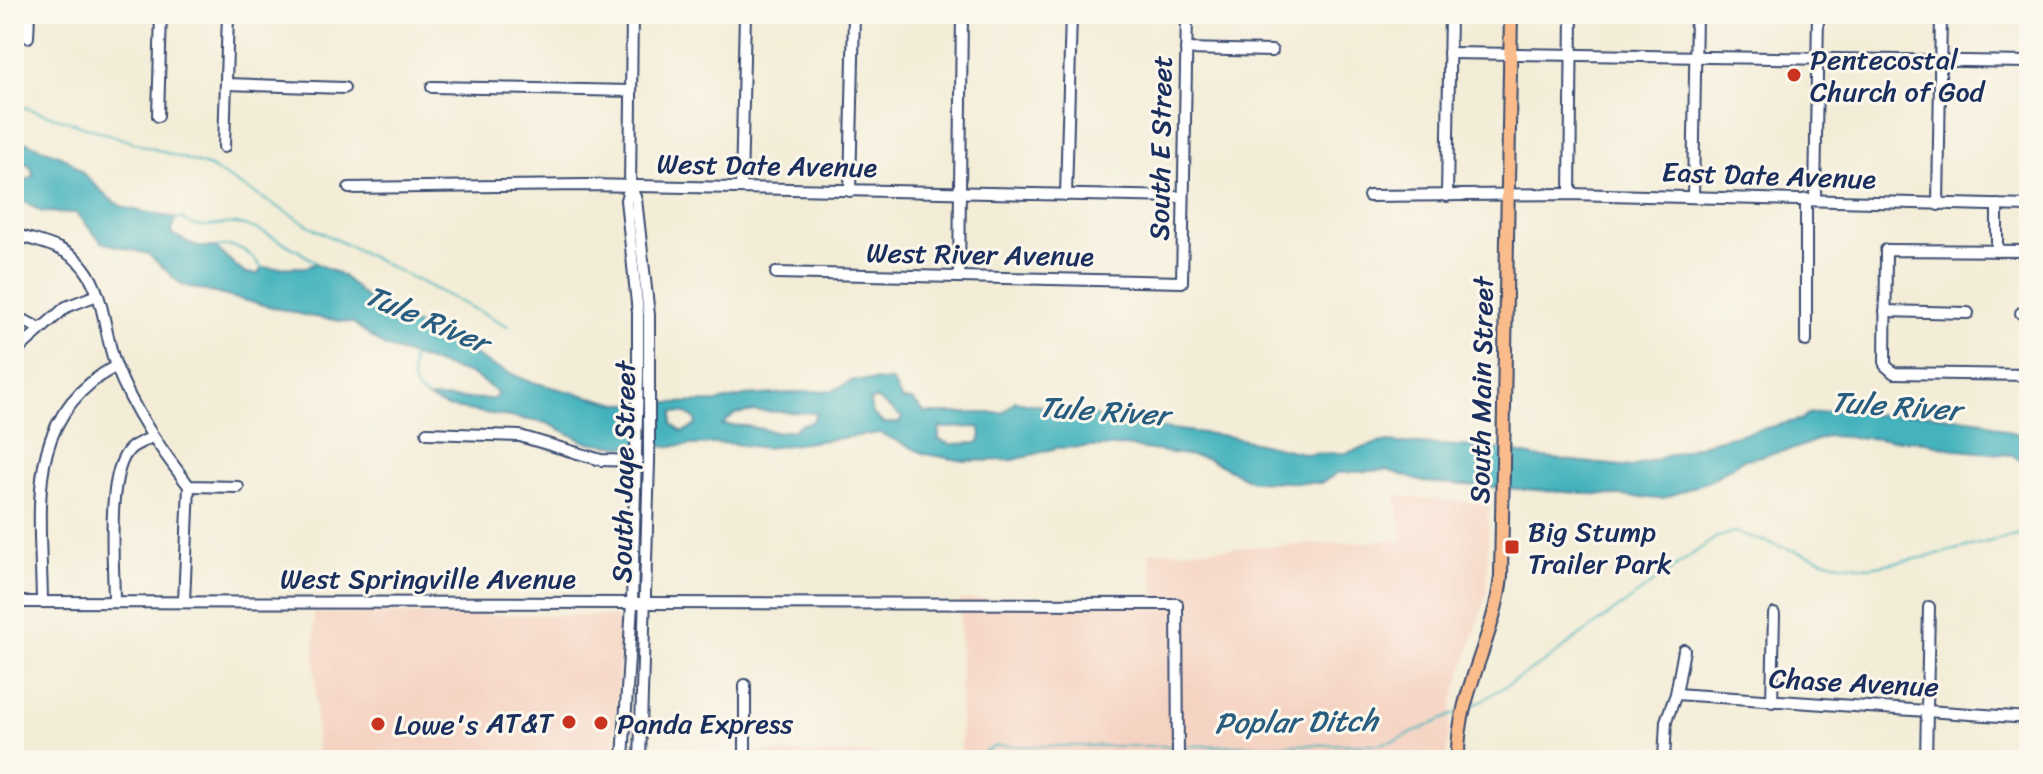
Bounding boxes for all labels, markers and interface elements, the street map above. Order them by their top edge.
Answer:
place label: Pentecostal Church of God [1810,35,1987,116]
street label: South E Street [1134,55,1187,241]
marker: Pentecostal Church of God [1785,66,1803,84]
street label: West Date Avenue [656,139,878,192]
street label: East Date Avenue [1661,147,1877,204]
street label: West River Avenue [866,228,1094,281]
water label: Tule River [357,269,502,371]
street label: South Main Street [1455,274,1508,504]
street label: South Jaye Street [597,359,650,583]
water label: Tule River [1829,375,1967,438]
water label: Tule River [1037,380,1175,443]
place label: Big Stump Trailer Park [1528,507,1672,588]
marker: Big Stump Trailer Park [1503,538,1521,556]
street label: West Springville Avenue [280,554,576,603]
street label: Chase Avenue [1768,654,1940,711]
water label: Poplar Ditch [1214,694,1380,750]
place label: AT&T [485,698,555,747]
place label: Panda Express [617,699,793,748]
place label: Lowe's [394,700,478,749]
marker: AT&T [560,713,578,731]
marker: Panda Express [592,714,610,732]
marker: Lowe's [369,715,387,733]

